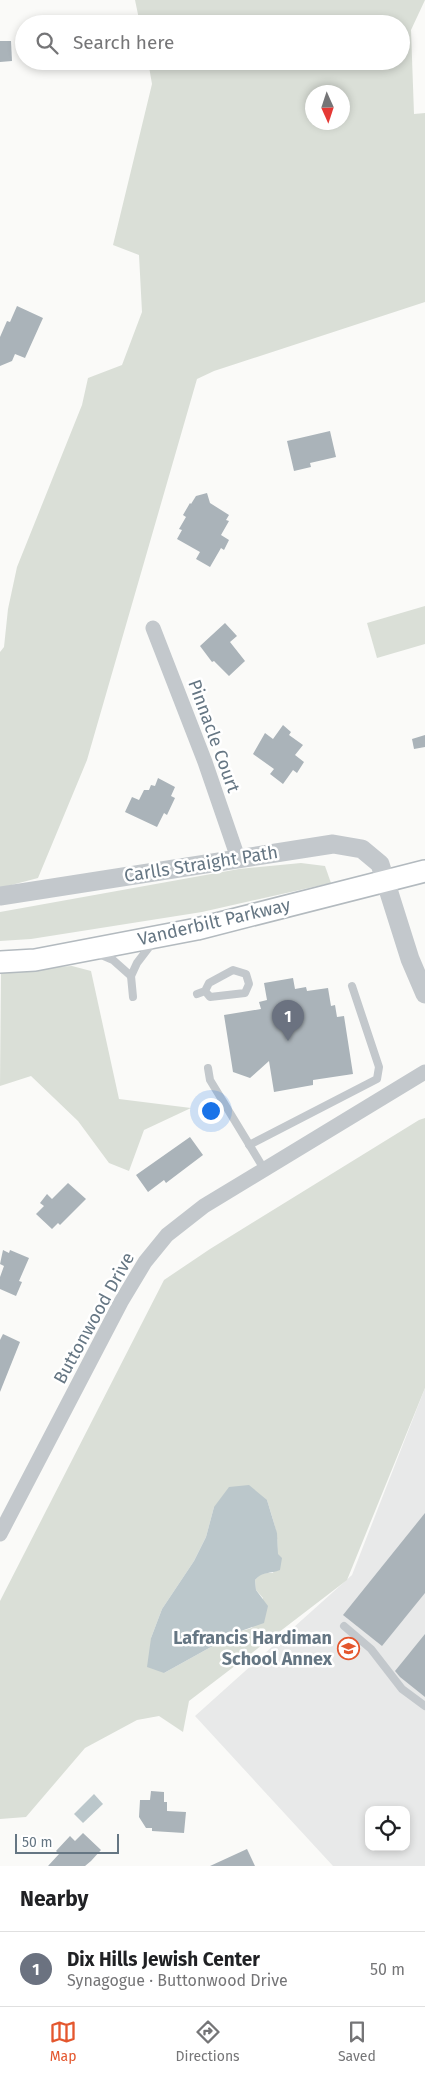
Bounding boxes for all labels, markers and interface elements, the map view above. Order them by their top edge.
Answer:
search box [15,15,410,70]
icon: search [33,29,61,57]
text: Search here [73,31,174,54]
north arrow [305,85,350,130]
street label: Pinnacle Court [183,676,245,796]
street label: Carlls Straight Path [123,841,279,887]
street label: Vanderbilt Parkway [136,894,293,950]
pin: 1 [272,1000,304,1041]
your location [198,1098,224,1124]
street label: Buttonwood Drive [49,1248,139,1388]
place label: Lafrancis Hardiman School Annex [173,1627,333,1670]
school or university icon: Lafrancis Hardiman School Annex [336,1636,360,1660]
map controls [365,1806,410,1851]
button: locate [365,1806,410,1851]
scale bar [15,1831,119,1854]
text: 50 m [22,1834,53,1851]
text: Nearby [20,1886,88,1912]
text: Dix Hills Jewish Center [67,1948,260,1971]
text: 1 [32,1960,40,1979]
text: 50 m [370,1960,405,1979]
text: Synagogue · Buttonwood Drive [67,1971,288,1990]
tab: Map [49,2018,77,2065]
tab: Directions [175,2018,240,2065]
tab: Saved [338,2018,376,2065]

